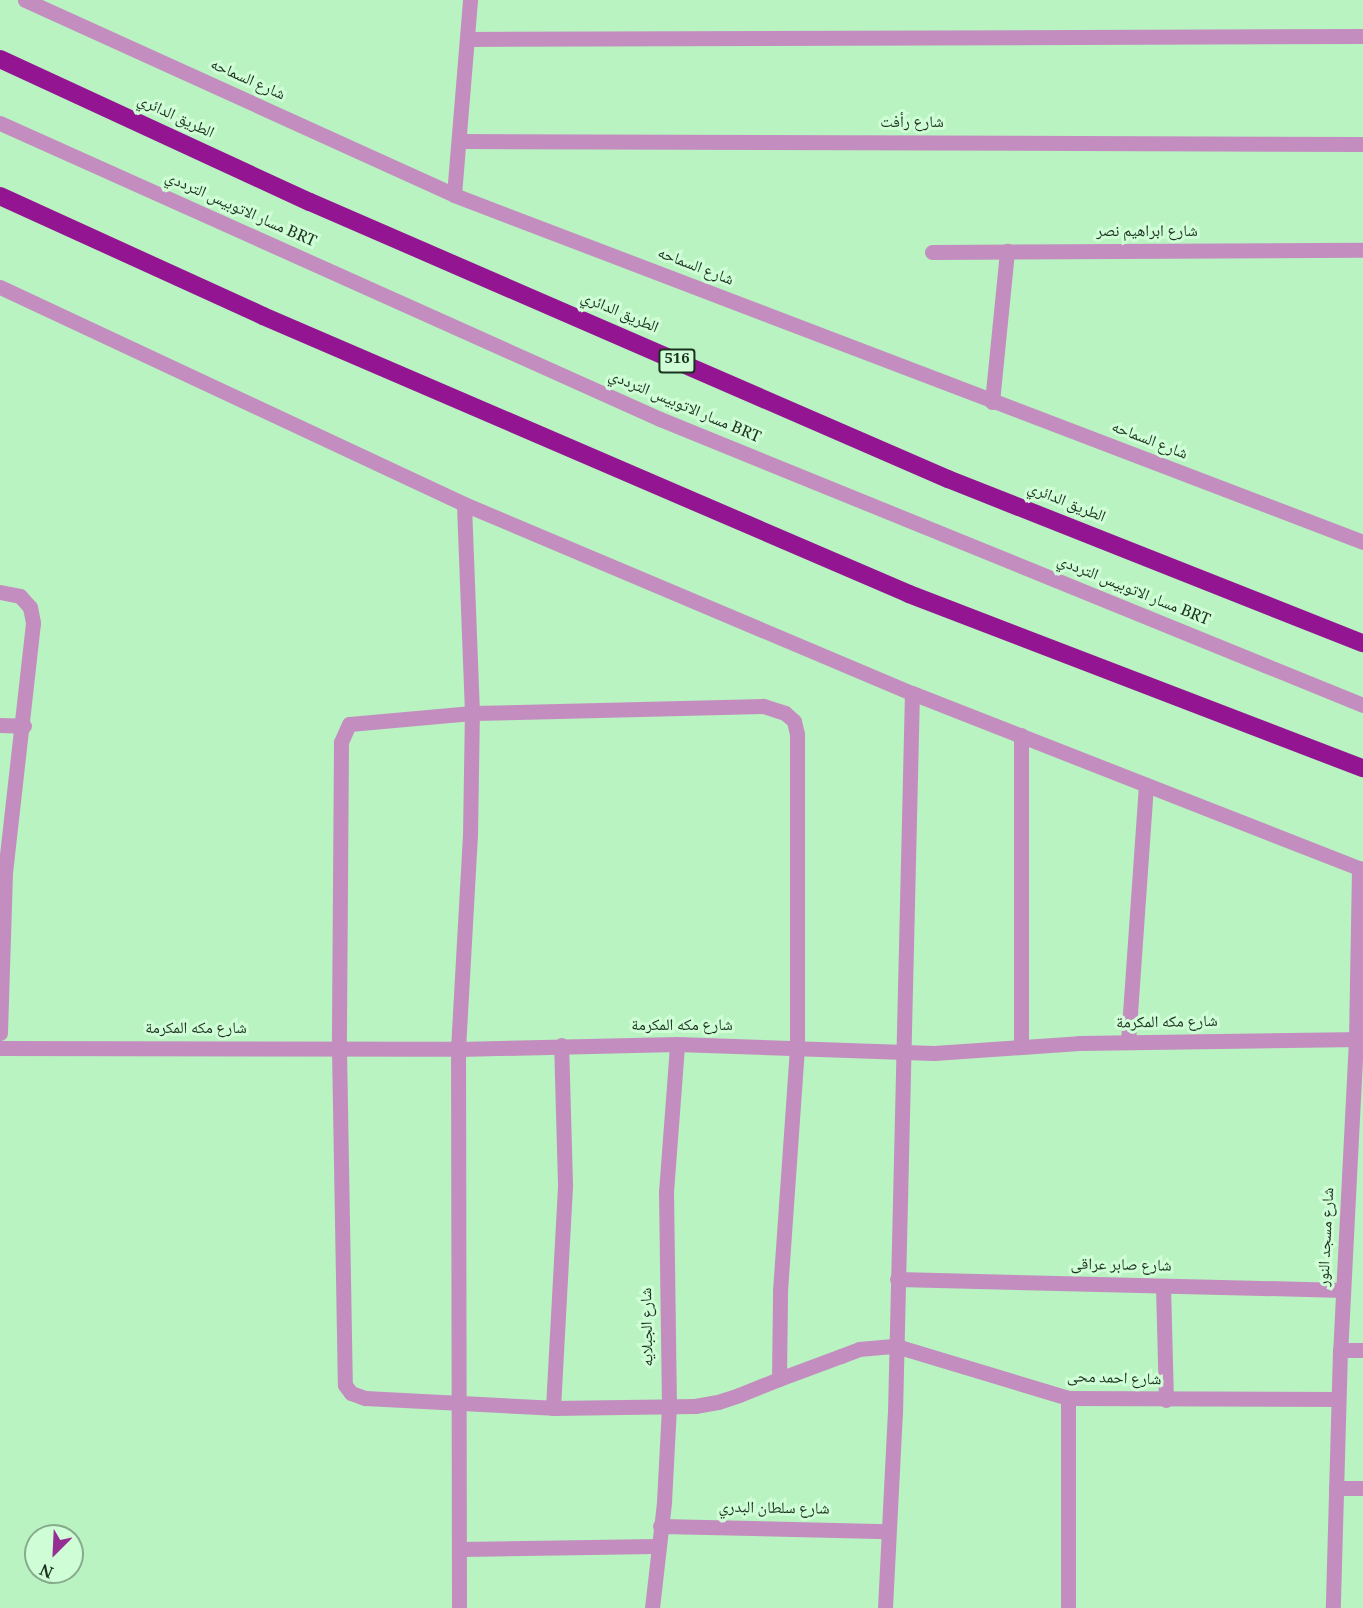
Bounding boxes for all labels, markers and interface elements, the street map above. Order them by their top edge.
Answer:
street label: شارع السماحه [207,56,287,106]
street label: الطريق الدائري [134,92,216,144]
street label: شارع رأفت [880,114,944,134]
street label: مسار الاتوبيس الترددي BRT [162,169,318,253]
street label: شارع ابراهيم نصر [1096,223,1198,243]
street label: شارع السماحه [654,245,736,291]
street label: الطريق الدائري [577,289,661,339]
road number: 516 [658,349,696,373]
street label: مسار الاتوبيس الترددي BRT [605,367,763,449]
street label: شارع السماحه [1108,419,1190,465]
street label: الطريق الدائري [1024,480,1108,528]
street label: مسار الاتوبيس الترددي BRT [1054,553,1212,631]
street label: شارع مكه المكرمة [1116,1014,1218,1034]
street label: شارع مكه المكرمة [631,1017,733,1037]
street label: شارع مكه المكرمة [145,1020,247,1040]
street label: شارع مسجد النور [1316,1187,1340,1287]
street label: شارع صابر عراقى [1070,1257,1172,1277]
street label: شارع الجبلايه [639,1287,659,1367]
street label: شارع احمد محى [1066,1369,1162,1391]
street label: شارع سلطان البدري [718,1499,830,1521]
north arrow [24,1524,84,1584]
text: N [36,1554,59,1584]

